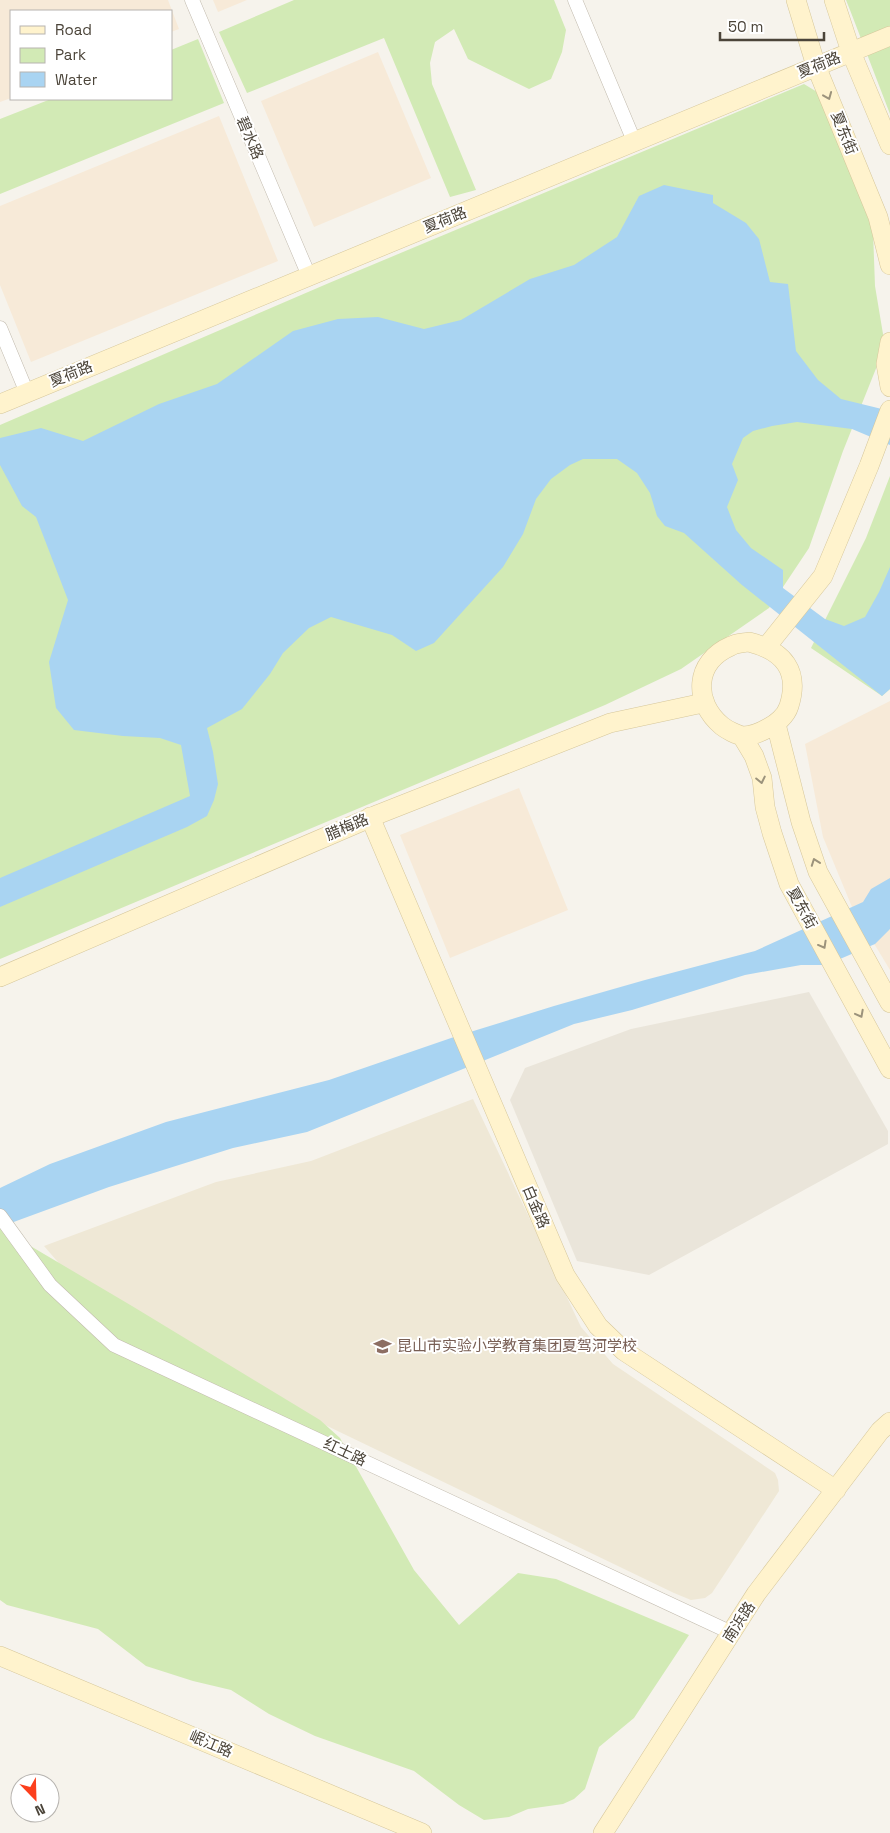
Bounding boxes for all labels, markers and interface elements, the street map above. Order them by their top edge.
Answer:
legend [10,10,172,100]
scale bar [720,10,824,42]
text: 50 m [728,17,763,36]
text: Road [55,20,92,39]
text: Park [55,45,86,64]
street label: 夏荷路 [794,47,843,82]
text: Water [55,70,98,89]
one-way arrow [822,91,833,100]
street label: 夏东街 [827,108,862,157]
street label: 碧水路 [233,113,268,162]
street label: 夏荷路 [420,202,469,237]
street label: 夏荷路 [46,356,95,391]
one-way arrow [756,776,766,785]
street label: 腊梅路 [322,809,371,844]
one-way arrow [811,859,821,867]
street label: 夏东街 [783,883,822,932]
one-way arrow [816,940,826,949]
one-way arrow [854,1009,864,1018]
street label: 白金路 [519,1182,554,1231]
school or university icon: 昆山市实验小学教育集团夏驾河学校 [373,1336,393,1356]
place label: 昆山市实验小学教育集团夏驾河学校 [397,1336,637,1355]
street label: 红士路 [321,1433,370,1470]
street label: 南浜路 [718,1598,759,1646]
street label: 岷江路 [187,1726,236,1761]
north arrow [10,1773,60,1823]
text: N [32,1800,48,1820]

